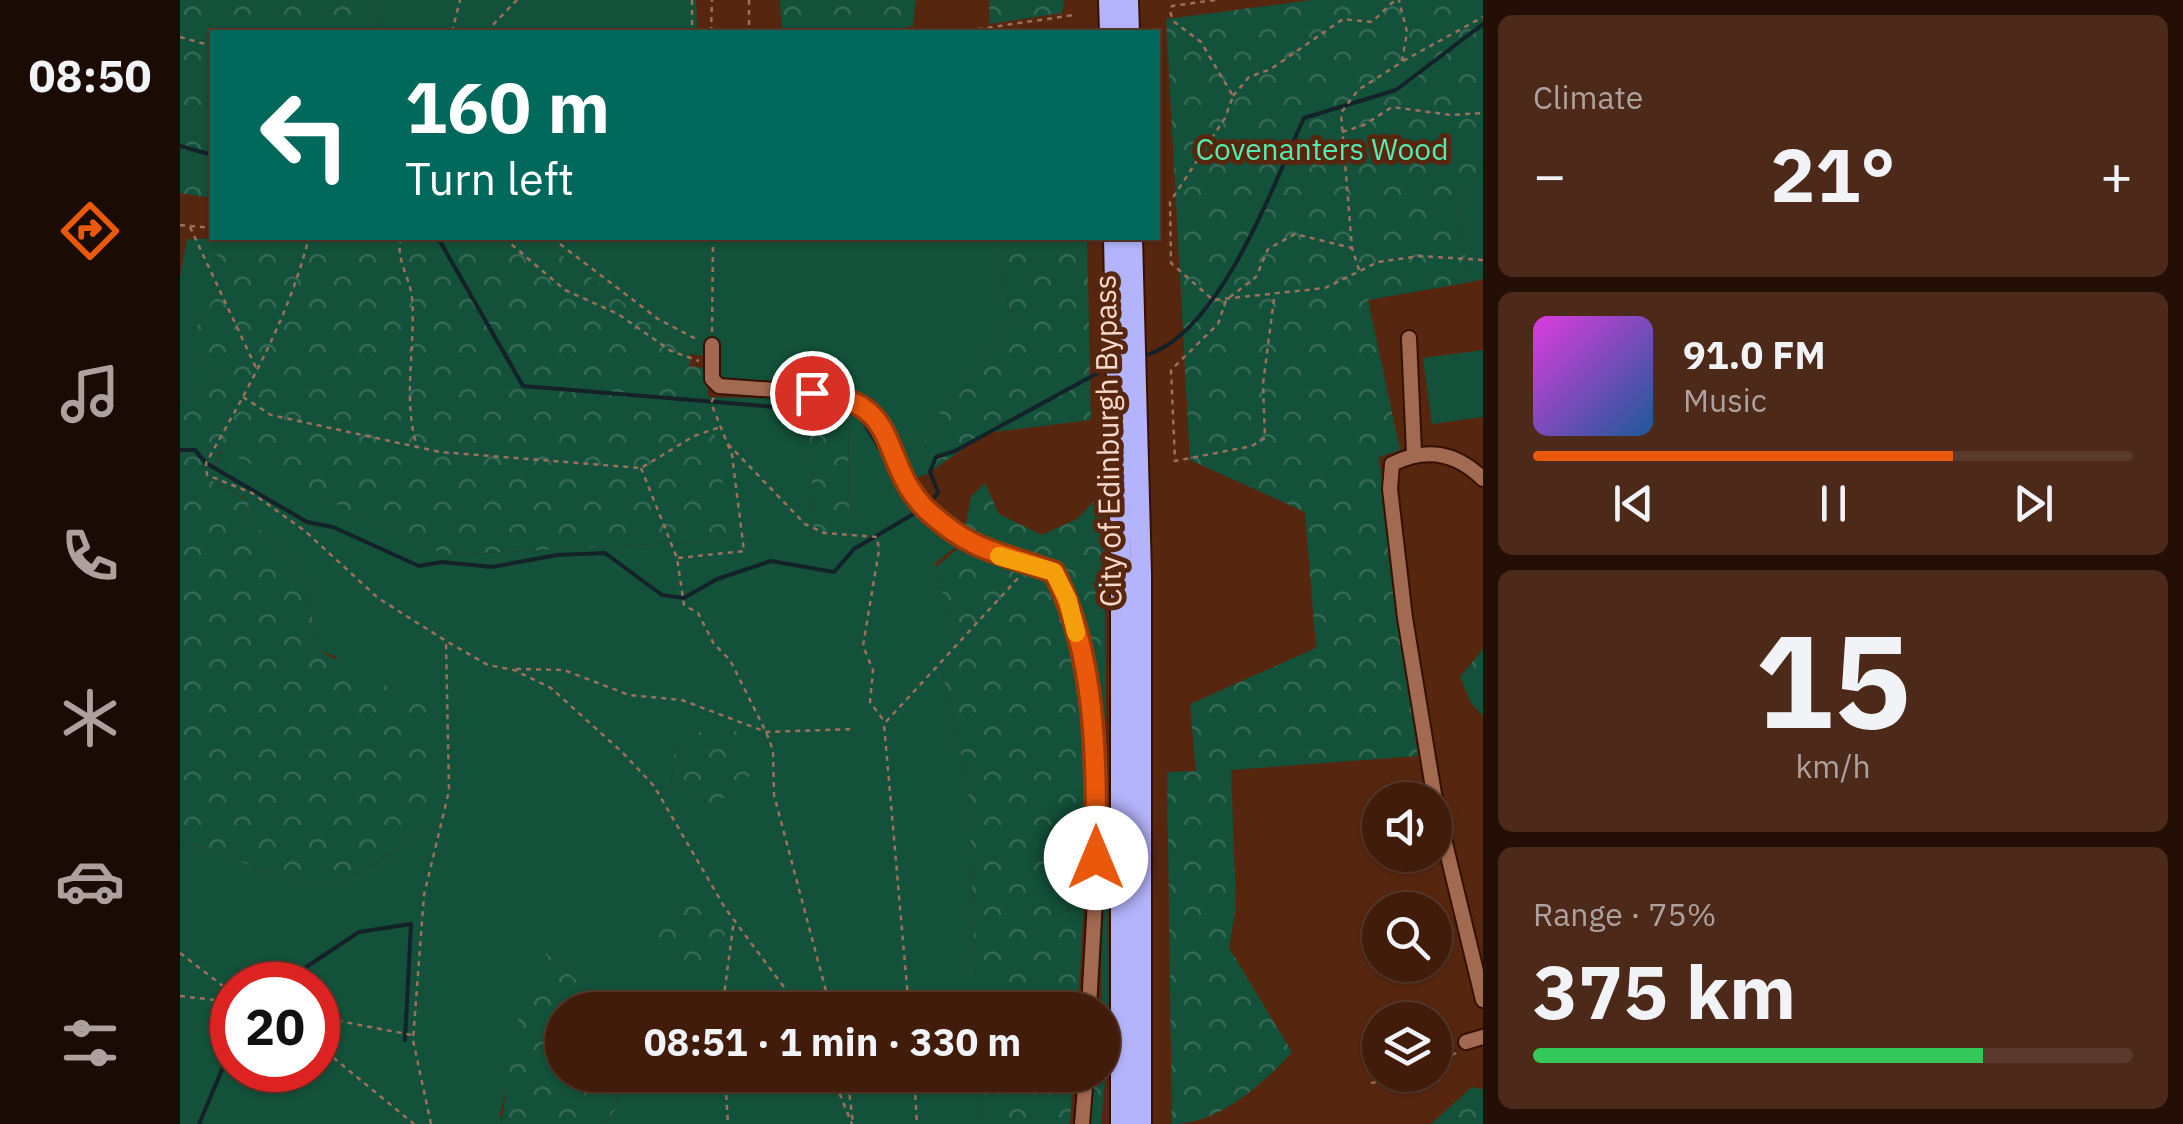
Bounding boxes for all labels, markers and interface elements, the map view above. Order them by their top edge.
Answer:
text: 08:50 [29,46,151,104]
text: 160 m [405,61,610,152]
icon: left [240,70,370,200]
text: Climate [1533,76,1643,118]
text: 21° [1770,125,1896,223]
park label: Covenanters Wood [1195,129,1449,168]
text: − [1533,139,1566,210]
text: + [2100,139,2133,210]
text: Turn left [405,149,574,207]
icon: directions [55,196,125,266]
street label: City of Edinburgh Bypass [1085,274,1129,608]
text: 91.0 FM [1683,330,1826,379]
pin [770,351,855,436]
icon: music [55,359,125,429]
icon: arrive [785,366,840,421]
text: Music [1683,379,1767,421]
icon: previous [1606,476,1661,531]
icon: pause [1806,476,1861,531]
icon: next [2006,476,2061,531]
icon: phone [55,521,125,591]
text: 15 [1755,595,1911,764]
icon: climate [55,683,125,753]
text: km/h [1795,745,1871,787]
map controls [1362,782,1452,1092]
button: sound [1362,782,1452,872]
position arrow [1044,806,1148,910]
icon: car [55,846,125,916]
button: search [1362,892,1452,982]
text: Range · 75% [1533,893,1716,935]
text: 375 km [1533,942,1796,1040]
speed limit sign: 20 [210,962,340,1092]
button: layers [1362,1002,1452,1092]
icon: filters [55,1008,125,1078]
text: 08:51 · 1 min · 330 m [644,1017,1021,1066]

